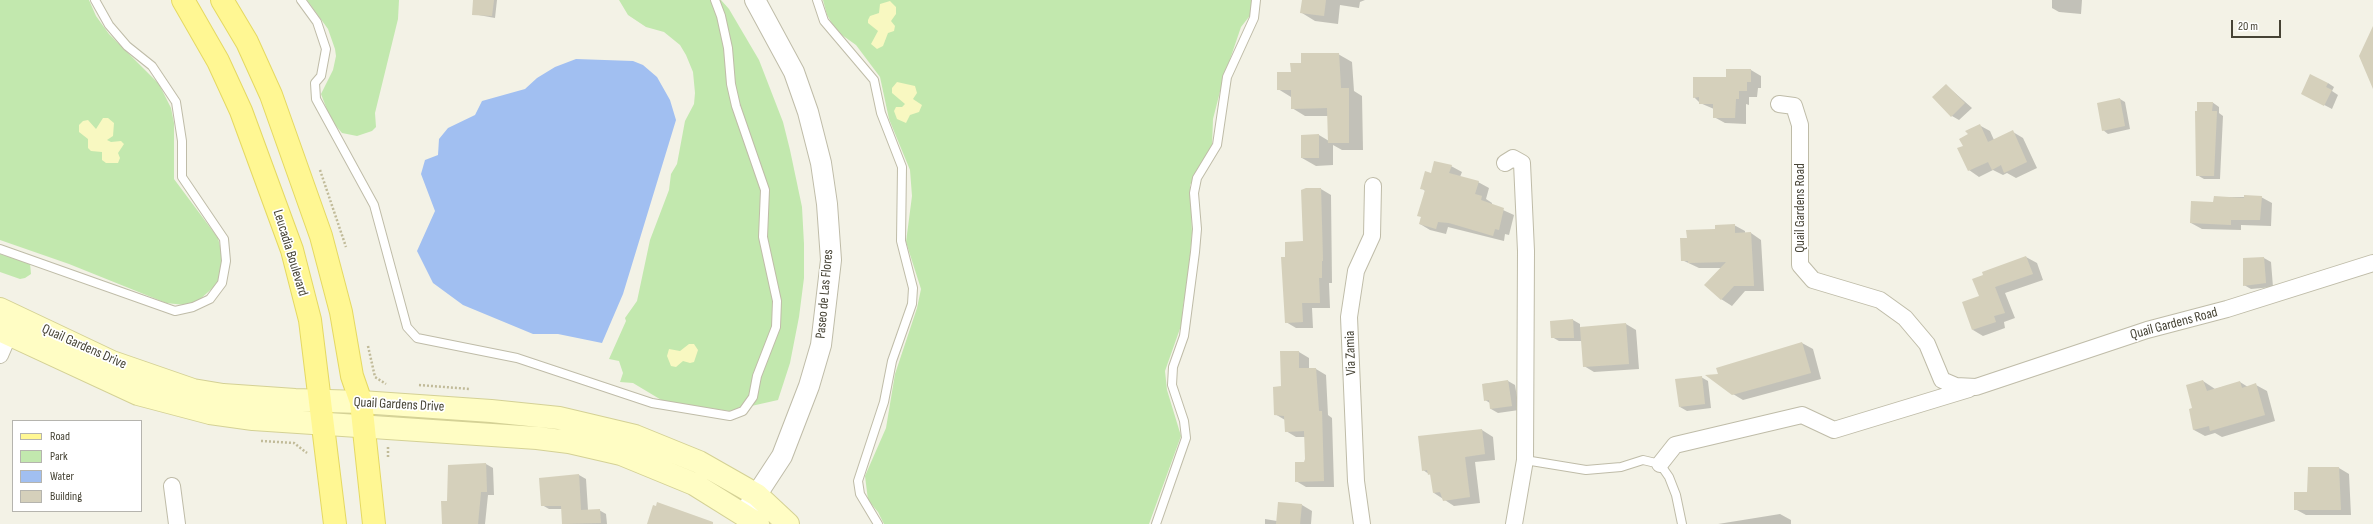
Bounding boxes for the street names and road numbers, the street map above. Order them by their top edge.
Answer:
street label: Quail Gardens Road [1792,163,1808,253]
street label: Leucadia Boulevard [269,208,311,298]
street label: Paseo de Las Flores [813,249,837,339]
street label: Quail Gardens Road [2128,304,2220,344]
street label: Quail Gardens Drive [39,321,129,373]
street label: Via Zamia [1342,330,1360,376]
street label: Quail Gardens Drive [353,394,445,416]

